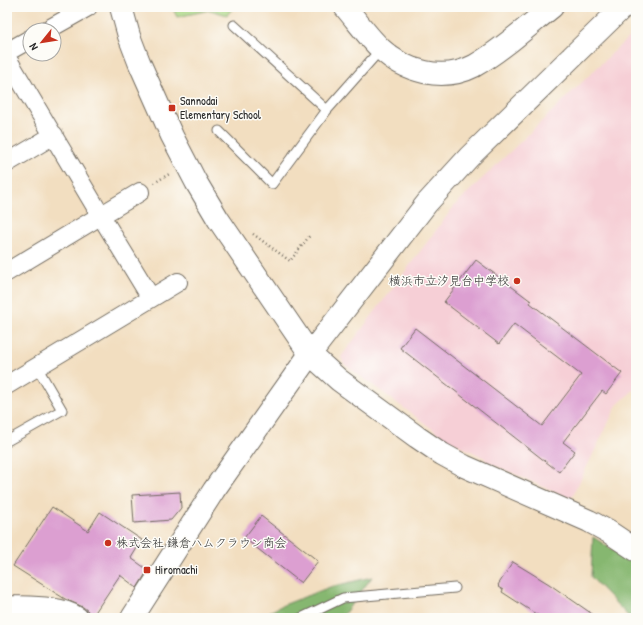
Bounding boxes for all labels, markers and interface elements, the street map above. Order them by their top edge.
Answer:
north arrow [22,22,62,62]
text: N [26,41,41,53]
place label: Sannodai Elementary School [180,92,262,123]
marker: Sannodai Elementary School [167,103,177,113]
place label: 横浜市立汐見台中学校 [389,272,509,289]
marker: 横浜市立汐見台中学校 [512,276,522,286]
place label: 株式会社 鎌倉ハムクラウン商会 [116,534,287,551]
marker: 株式会社 鎌倉ハムクラウン商会 [103,538,113,548]
place label: Hiromachi [155,561,198,578]
marker: Hiromachi [142,565,152,575]

